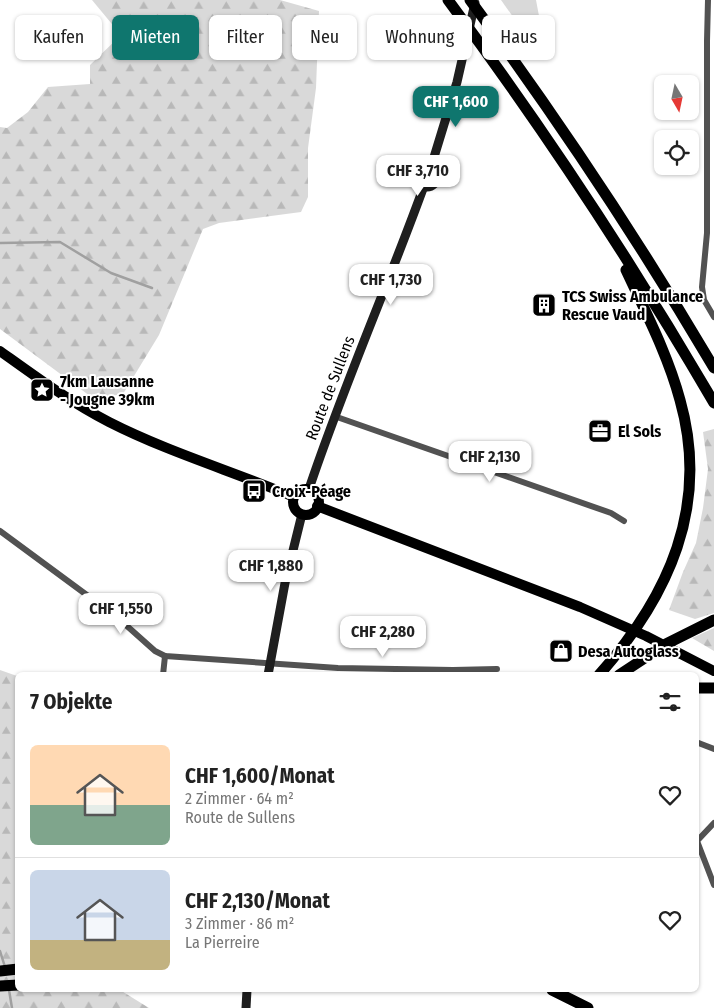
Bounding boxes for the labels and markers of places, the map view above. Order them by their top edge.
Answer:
pin: CHF 1,600 [399,86,513,128]
pin: CHF 3,710 [361,154,475,197]
pin: CHF 1,730 [334,264,448,306]
place label: TCS Swiss Ambulance Rescue Vaud [562,287,703,324]
building icon: TCS Swiss Ambulance Rescue Vaud [531,292,557,318]
place label: 7km Lausanne - Jougne 39km [60,372,155,409]
place icon: 7km Lausanne - Jougne 39km [29,377,55,403]
office icon: El Sols [587,418,613,444]
place label: El Sols [618,422,661,441]
pin: CHF 2,130 [433,440,547,483]
bus stop icon: Croix-Péage [241,478,267,504]
place label: Croix-Péage [272,482,351,501]
pin: CHF 1,880 [214,550,328,592]
pin: CHF 1,550 [64,592,178,635]
pin: CHF 2,280 [326,616,440,658]
shop icon: Desa Autoglass [548,638,574,664]
place label: Desa Autoglass [578,642,679,661]

